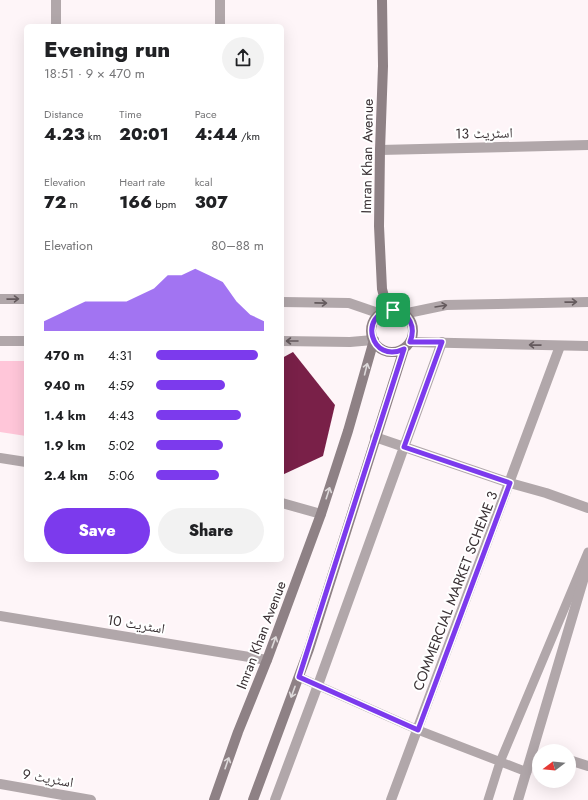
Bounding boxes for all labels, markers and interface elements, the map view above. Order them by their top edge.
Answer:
text: Evening run [44,33,170,65]
button: share [222,37,264,79]
text: 18:51 · 9 × 470 m [44,64,145,83]
street label: Imran Khan Avenue [356,99,378,213]
text: Distance [44,106,83,122]
text: Time [119,106,142,122]
text: Pace [195,106,217,122]
text: 4.23 [44,122,85,146]
text: 20:01 [119,122,169,146]
text: 4:44 [195,122,238,146]
street label: اسٹریٹ 13 [455,122,513,144]
text: km [85,128,101,144]
text: /km [238,128,260,144]
text: Elevation [44,174,86,190]
text: Heart rate [119,174,165,190]
text: kcal [195,174,212,190]
text: 72 [44,190,66,214]
text: 166 [119,190,152,214]
text: 307 [195,190,228,214]
text: m [66,196,78,212]
text: bpm [152,196,176,212]
text: Elevation [44,236,93,255]
text: 80–88 m [211,236,264,255]
pin [376,293,410,327]
one-way arrow [6,295,19,303]
one-way arrow [564,298,577,306]
one-way arrow [314,299,327,307]
icon: arrive [382,299,404,321]
one-way arrow [435,302,448,310]
one-way arrow [286,337,299,345]
one-way arrow [529,341,542,349]
text: 470 m [44,346,84,365]
text: 4:31 [108,346,132,365]
one-way arrow [363,363,370,376]
text: 940 m [44,376,85,395]
text: 4:59 [108,376,134,395]
text: 1.4 km [44,406,86,425]
text: 4:43 [108,406,134,425]
text: 1.9 km [44,436,86,455]
text: 5:02 [108,436,134,455]
text: 2.4 km [44,466,88,485]
text: 5:06 [108,466,135,485]
one-way arrow [325,487,332,500]
street label: COMMERCIAL MARKET SCHEME 3 [408,488,502,694]
button: Save [44,508,150,554]
button: Share [158,508,264,554]
street label: Imran Khan Avenue [231,578,291,692]
street label: اسٹریٹ 10 [106,610,166,638]
one-way arrow [271,635,278,648]
one-way arrow [289,686,297,698]
north arrow [532,744,576,788]
map controls [532,744,576,788]
one-way arrow [224,758,232,770]
street label: اسٹریٹ 9 [21,764,75,792]

